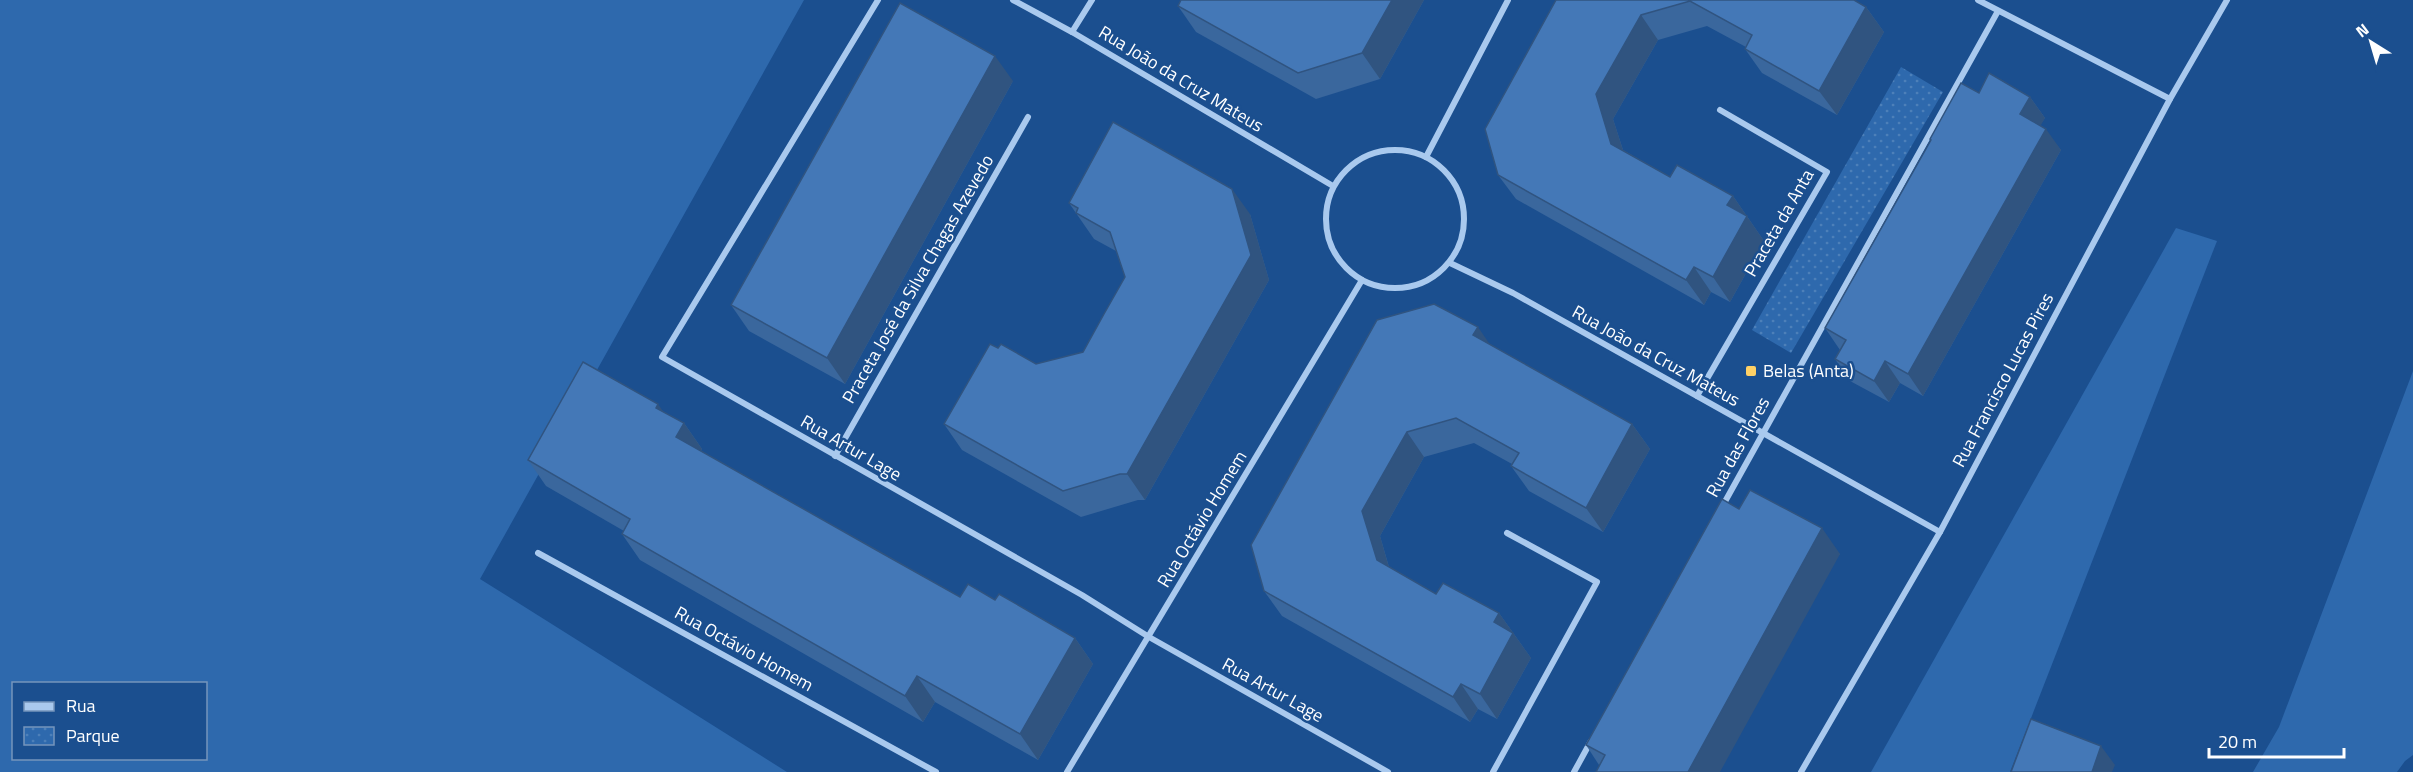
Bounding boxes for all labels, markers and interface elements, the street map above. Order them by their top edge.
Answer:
north arrow [2341,12,2401,72]
text: N [2350,17,2374,43]
street label: Rua João da Cruz Mateus [1094,19,1269,139]
street label: Praceta José da Silva Chagas Azevedo [835,149,1000,408]
street label: Praceta da Anta [1737,164,1820,282]
street label: Rua Francisco Lucas Pires [1945,288,2060,472]
street label: Rua João da Cruz Mateus [1567,298,1745,413]
place label: Belas (Anta) [1763,357,1854,384]
marker: Belas (Anta) [1744,364,1758,378]
street label: Rua das Flores [1699,392,1776,502]
street label: Rua Artur Lage [796,408,907,487]
street label: Rua Octávio Homem [1150,445,1253,592]
street label: Rua Octávio Homem [670,599,819,698]
street label: Rua Artur Lage [1217,650,1329,729]
legend [12,682,207,760]
text: Rua [66,692,96,719]
scale bar [2209,721,2344,759]
text: Parque [66,722,120,749]
text: 20 m [2218,728,2257,755]

